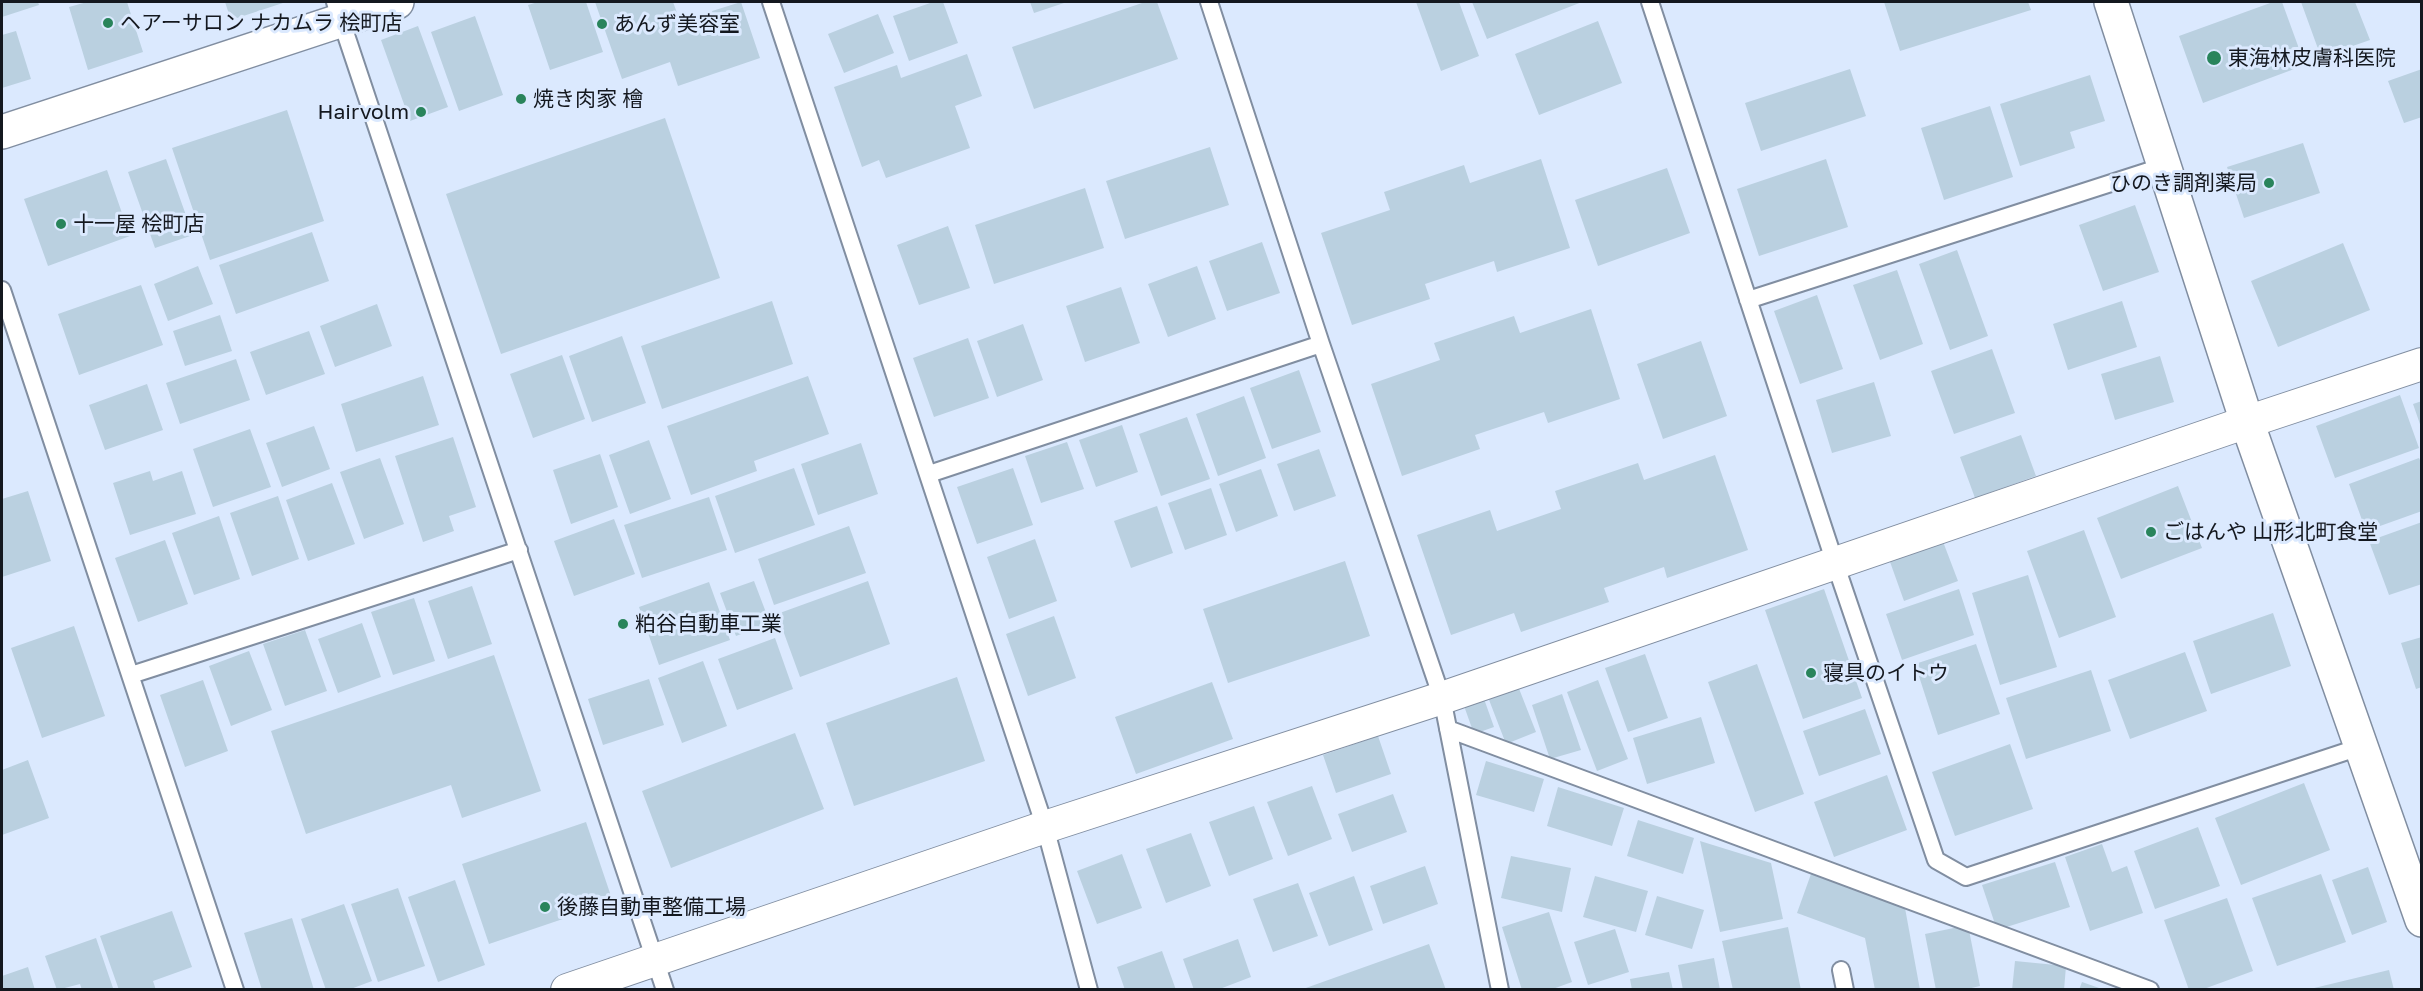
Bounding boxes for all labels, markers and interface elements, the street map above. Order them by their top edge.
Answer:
place label: ヘアーサロン ナカムラ 桧町店 [120,10,402,36]
place label: あんず美容室 [614,11,740,37]
marker: ヘアーサロン ナカムラ 桧町店 [101,16,115,30]
marker: あんず美容室 [595,17,609,31]
place label: 東海林皮膚科医院 [2228,45,2396,71]
marker: 東海林皮膚科医院 [2205,49,2223,67]
place label: 焼き肉家 檜 [533,86,643,112]
marker: 焼き肉家 檜 [514,92,528,106]
place label: Hairvolm [317,99,409,125]
marker: Hairvolm [414,105,428,119]
place label: ひのき調剤薬局 [2110,170,2257,196]
marker: ひのき調剤薬局 [2262,176,2276,190]
place label: 十一屋 桧町店 [73,211,204,237]
marker: 十一屋 桧町店 [54,217,68,231]
place label: ごはんや 山形北町食堂 [2163,519,2378,545]
marker: ごはんや 山形北町食堂 [2144,525,2158,539]
place label: 粕谷自動車工業 [635,611,782,637]
marker: 粕谷自動車工業 [616,617,630,631]
place label: 寝具のイトウ [1823,660,1949,686]
marker: 寝具のイトウ [1804,666,1818,680]
place label: 後藤自動車整備工場 [557,894,746,920]
marker: 後藤自動車整備工場 [538,900,552,914]

